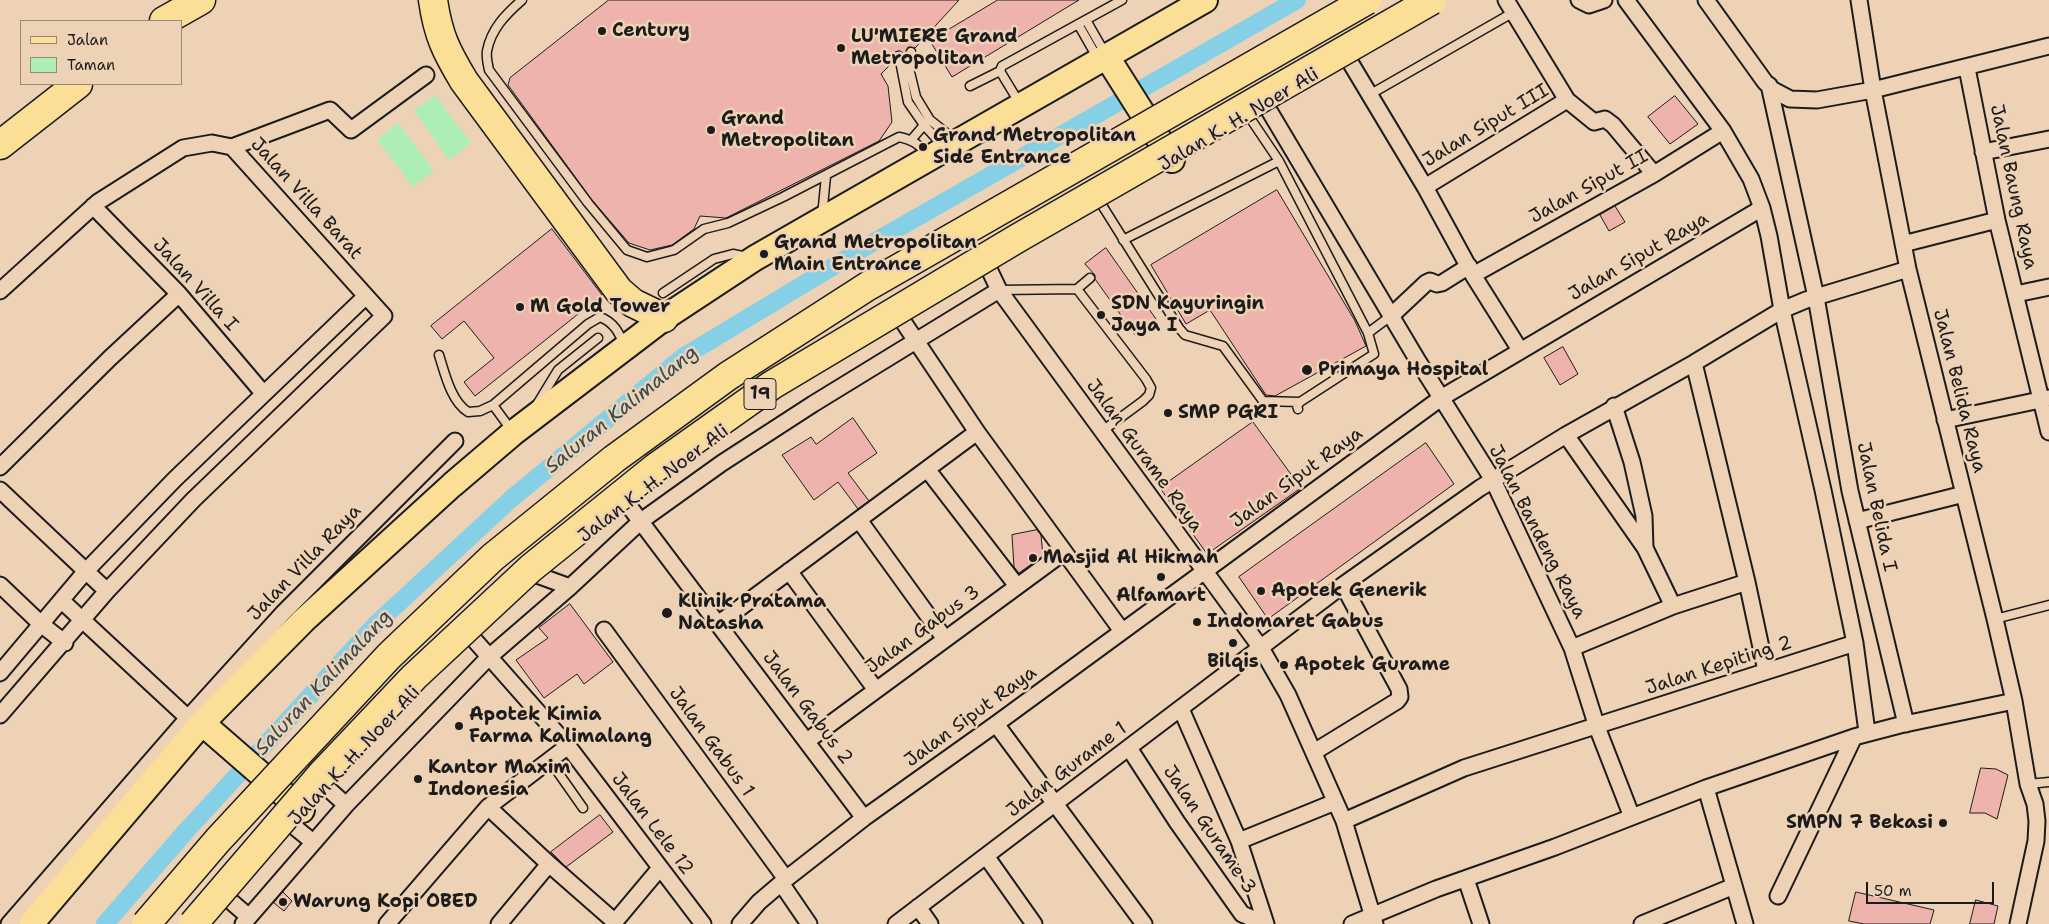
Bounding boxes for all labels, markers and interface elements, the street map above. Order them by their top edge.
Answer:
legend [20,20,182,85]
place label: Century [612,20,690,42]
marker: Century [596,25,608,37]
place label: LU'MIERE Grand Metropolitan [851,26,1018,70]
text: Jalan [67,30,108,50]
marker: LU'MIERE Grand Metropolitan [835,42,847,54]
text: Taman [67,55,115,75]
street label: Jalan K. H. Noer Ali [1155,63,1323,177]
street label: Jalan Siput III [1419,79,1553,173]
street label: Jalan Baung Raya [1984,102,2042,272]
place label: Grand Metropolitan [721,108,854,152]
marker: Grand Metropolitan [705,124,717,136]
place label: Grand Metropolitan Side Entrance [933,125,1136,169]
street label: Jalan Villa Barat [245,133,367,265]
marker: Grand Metropolitan Side Entrance [917,141,929,153]
street label: Jalan Siput II [1526,145,1652,229]
street label: Jalan Siput Raya [1565,208,1713,306]
place label: Grand Metropolitan Main Entrance [774,232,977,276]
street label: Jalan Villa I [147,234,243,336]
marker: Grand Metropolitan Main Entrance [758,248,770,260]
place label: SDN Kayuringin Jaya I [1111,293,1264,337]
place label: M Gold Tower [530,296,670,318]
marker: M Gold Tower [514,301,526,313]
street label: Jalan Belida Raya [1928,307,1990,475]
marker: SDN Kayuringin Jaya I [1095,309,1107,321]
water label: Saluran Kalimalang [541,341,703,479]
place label: Primaya Hospital [1318,359,1488,381]
marker: Primaya Hospital [1300,363,1314,377]
street label: Jalan Gurame Raya [1081,375,1207,537]
road number: 19 [744,378,776,409]
place label: SMP PGRI [1178,402,1278,424]
marker: SMP PGRI [1162,407,1174,419]
street label: Jalan K. H. Noer Ali [574,420,734,548]
street label: Jalan Siput Raya [1227,422,1367,534]
street label: Jalan Belida I [1851,440,1901,574]
street label: Jalan Bandeng Raya [1483,441,1591,623]
street label: Jalan Villa Raya [244,500,366,626]
place label: Masjid Al Hikmah [1043,547,1219,569]
marker: Masjid Al Hikmah [1027,552,1039,564]
marker: Alfamart [1155,571,1167,583]
place label: Apotek Generik [1271,580,1427,602]
street label: Jalan Gabus 3 [861,581,985,679]
place label: Alfamart [1116,585,1206,607]
marker: Apotek Generik [1255,585,1267,597]
place label: Klinik Pratama Natasha [678,591,826,635]
water label: Saluran Kalimalang [250,605,398,761]
marker: Klinik Pratama Natasha [660,606,674,620]
place label: Indomaret Gabus [1207,611,1383,633]
marker: Indomaret Gabus [1191,616,1203,628]
street label: Jalan Kepiting 2 [1643,632,1795,700]
marker: Bilqis [1227,637,1239,649]
street label: Jalan Gabus 2 [757,647,857,769]
place label: Bilqis [1207,651,1259,673]
place label: Apotek Gurame [1294,654,1450,676]
marker: Apotek Gurame [1278,659,1290,671]
street label: Jalan Siput Raya [901,661,1041,773]
street label: Jalan K. H. Noer Ali [284,681,426,831]
street label: Jalan Gabus 1 [663,683,759,801]
place label: Apotek Kimia Farma Kalimalang [469,704,652,748]
street label: Jalan Gurame 1 [1002,717,1132,823]
marker: Apotek Kimia Farma Kalimalang [453,720,465,732]
place label: Kantor Maxim Indonesia [428,757,571,801]
street label: Jalan Gurame 3 [1158,761,1260,899]
street label: Jalan Lele 12 [606,768,698,880]
marker: Kantor Maxim Indonesia [412,773,424,785]
place label: SMPN 7 Bekasi [1786,812,1933,834]
marker: SMPN 7 Bekasi [1937,817,1949,829]
scale bar [1869,872,1996,904]
text: 50 m [1874,881,1912,901]
place label: Warung Kopi OBED [293,891,478,913]
marker: Warung Kopi OBED [277,896,289,908]

